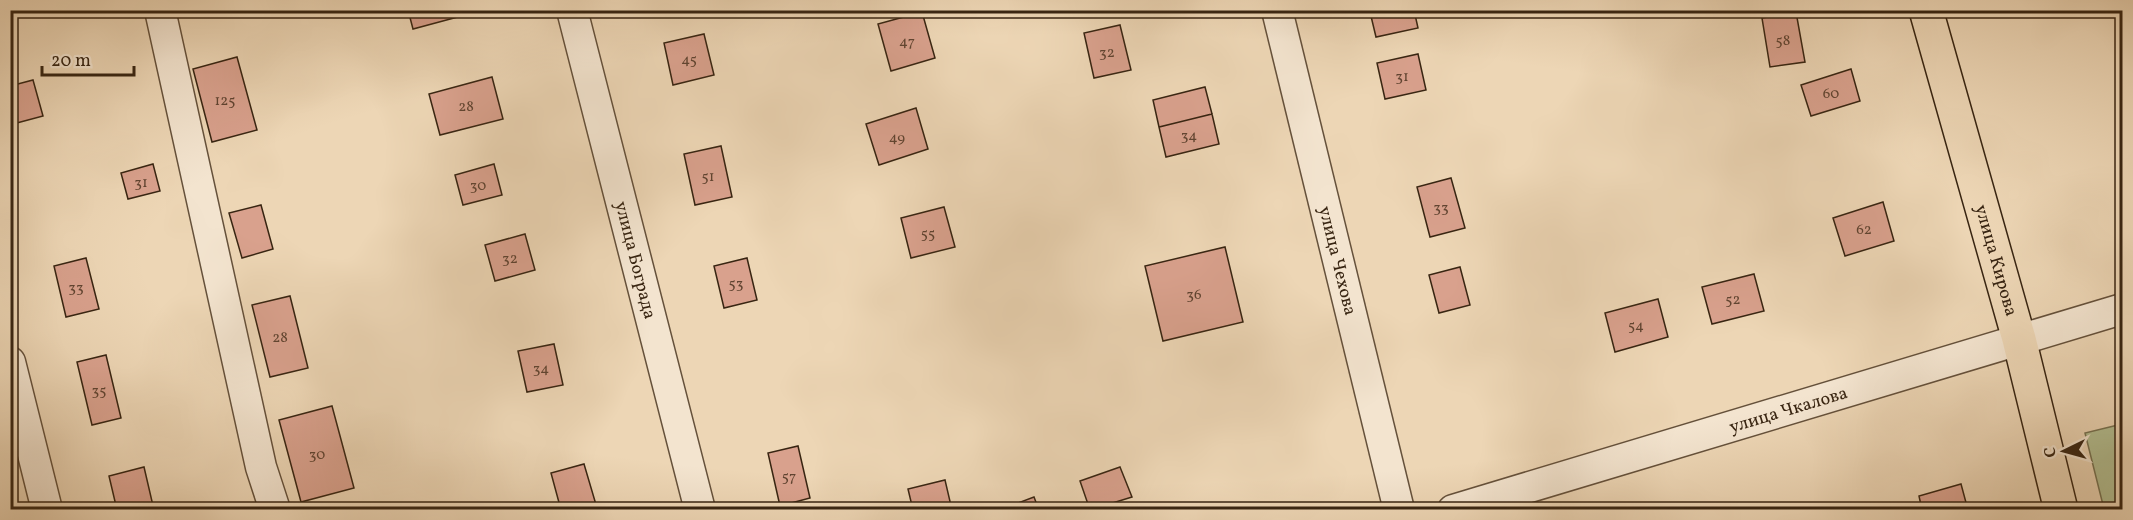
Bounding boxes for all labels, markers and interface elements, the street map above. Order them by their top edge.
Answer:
house number: 58 [1776,31,1790,52]
house number: 47 [899,32,915,53]
scale bar [42,39,134,77]
house number: 32 [1099,43,1115,64]
text: 20 m [51,49,91,74]
house number: 45 [681,50,697,71]
house number: 31 [1395,67,1409,88]
house number: 60 [1823,84,1839,105]
house number: 125 [214,91,236,112]
house number: 28 [458,97,474,118]
house number: 34 [1181,126,1197,147]
house number: 49 [889,128,905,149]
house number: 51 [701,167,715,188]
house number: 31 [134,173,148,194]
house number: 30 [470,176,486,197]
house number: 33 [1433,198,1449,219]
street label: улица Бограда [607,199,662,322]
street label: улица Кирова [1968,202,2023,319]
street label: улица Чехова [1311,204,1362,318]
house number: 62 [1856,220,1872,241]
house number: 55 [921,224,935,245]
house number: 32 [502,249,518,270]
house number: 53 [729,274,743,295]
house number: 33 [68,278,84,299]
house number: 36 [1186,285,1202,306]
house number: 52 [1725,290,1741,311]
house number: 54 [1628,316,1644,337]
house number: 28 [272,328,288,349]
house number: 34 [533,359,549,380]
house number: 35 [92,381,106,402]
street label: улица Чкалова [1726,381,1851,440]
north arrow [2034,421,2094,481]
house number: 30 [309,445,325,466]
text: С [2040,446,2062,458]
house number: 57 [782,467,796,488]

